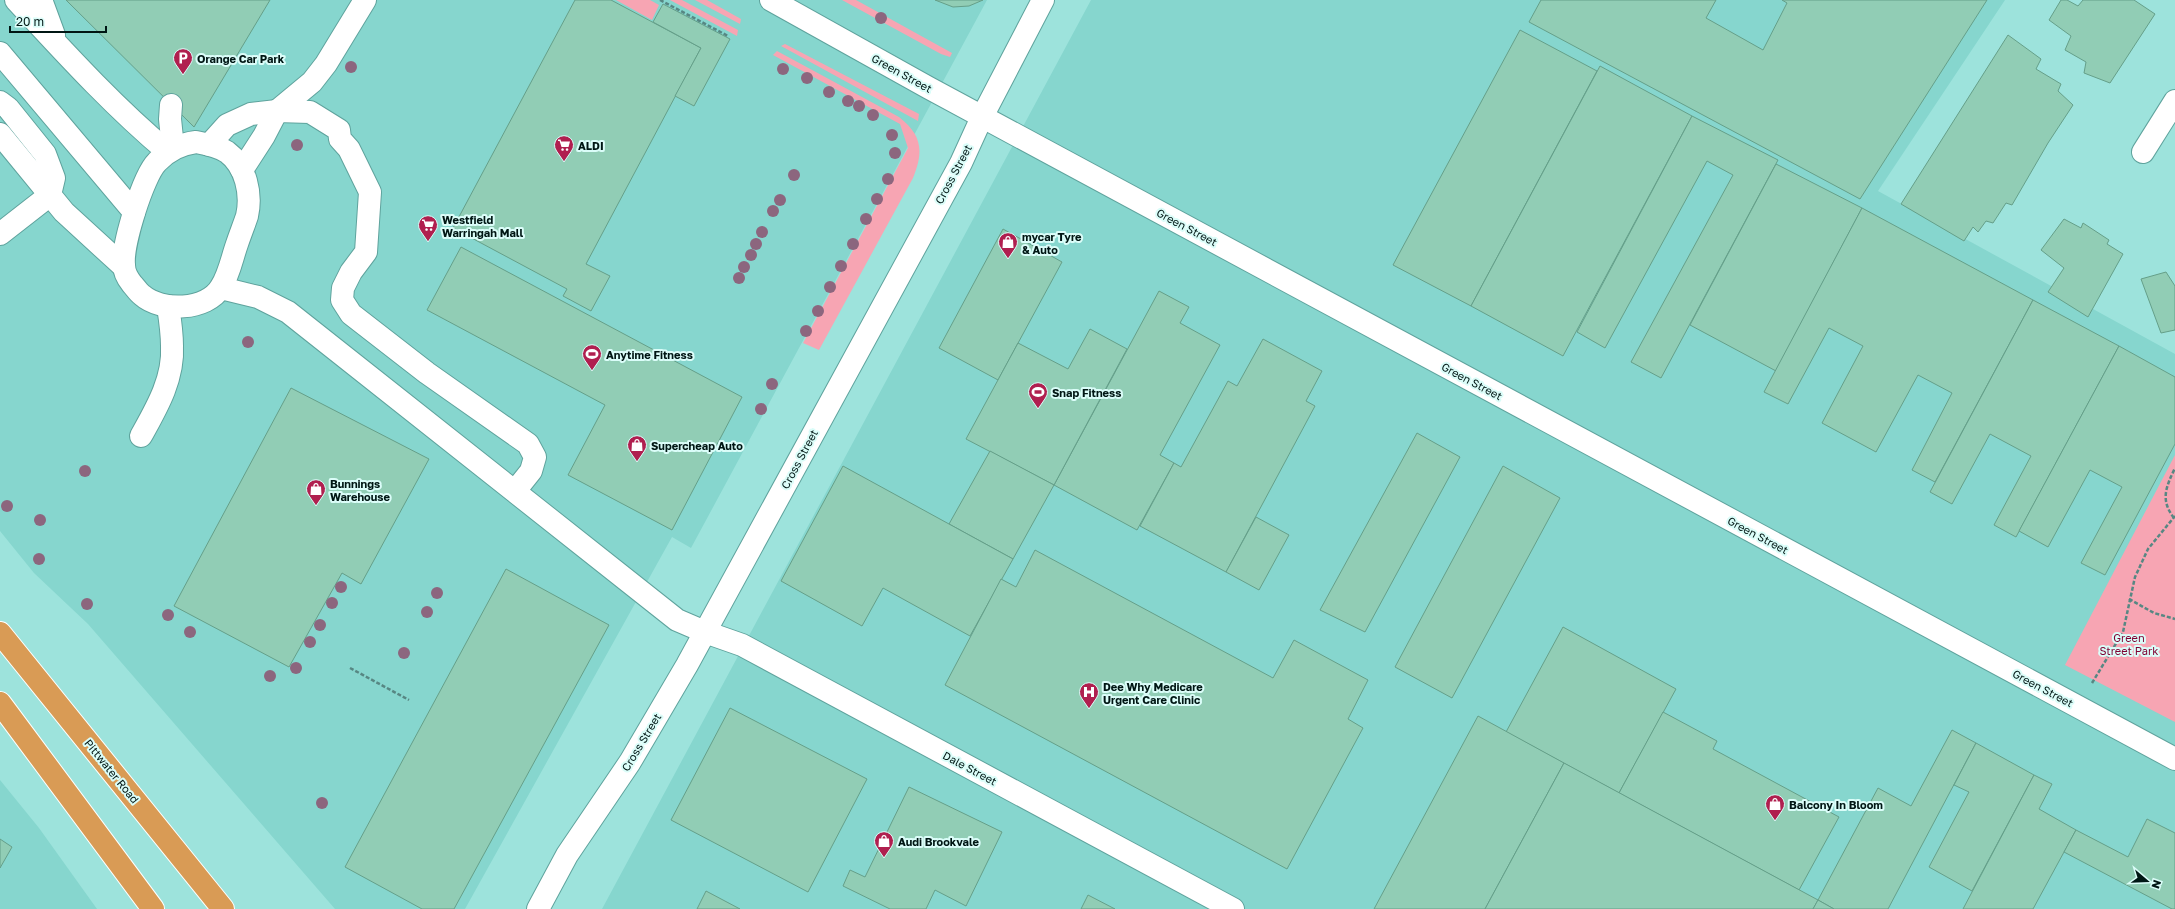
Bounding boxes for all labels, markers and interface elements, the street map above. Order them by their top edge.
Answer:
scale bar [10,8,106,34]
text: 20 m [16,14,44,29]
parking icon: Orange Car Park [172,47,194,75]
street label: Green Street [870,51,934,95]
place label: Orange Car Park [197,52,285,65]
supermarket icon: ALDI [553,134,575,162]
place label: ALDI [578,139,604,152]
street label: Cross Street [932,142,974,206]
street label: Green Street [1154,206,1220,248]
place label: Westfield Warringah Mall [442,213,523,239]
supermarket icon: Westfield Warringah Mall [417,214,439,242]
place label: mycar Tyre & Auto [1022,230,1082,256]
shop icon: mycar Tyre & Auto [997,231,1019,259]
sports icon: Anytime Fitness [581,343,603,371]
place label: Anytime Fitness [606,348,693,361]
street label: Green Street [1439,360,1505,402]
sports icon: Snap Fitness [1027,381,1049,409]
place label: Snap Fitness [1052,386,1121,399]
street label: Cross Street [778,427,820,491]
shop icon: Supercheap Auto [626,434,648,462]
place label: Supercheap Auto [651,439,743,452]
place label: Bunnings Warehouse [330,477,390,503]
shop icon: Bunnings Warehouse [305,478,327,506]
street label: Green Street [1725,514,1791,556]
park label: Green Street Park [2099,631,2159,657]
street label: Green Street [2010,667,2076,709]
place label: Dee Why Medicare Urgent Care Clinic [1103,680,1203,706]
hospital icon: Dee Why Medicare Urgent Care Clinic [1078,681,1100,709]
street label: Cross Street [619,711,663,773]
street label: Pittwater Road [82,736,142,806]
street label: Dale Street [941,748,999,788]
shop icon: Balcony In Bloom [1764,793,1786,821]
place label: Balcony In Bloom [1789,798,1883,811]
shop icon: Audi Brookvale [873,830,895,858]
place label: Audi Brookvale [898,835,980,848]
north arrow [2127,861,2167,901]
text: N [2149,878,2164,890]

